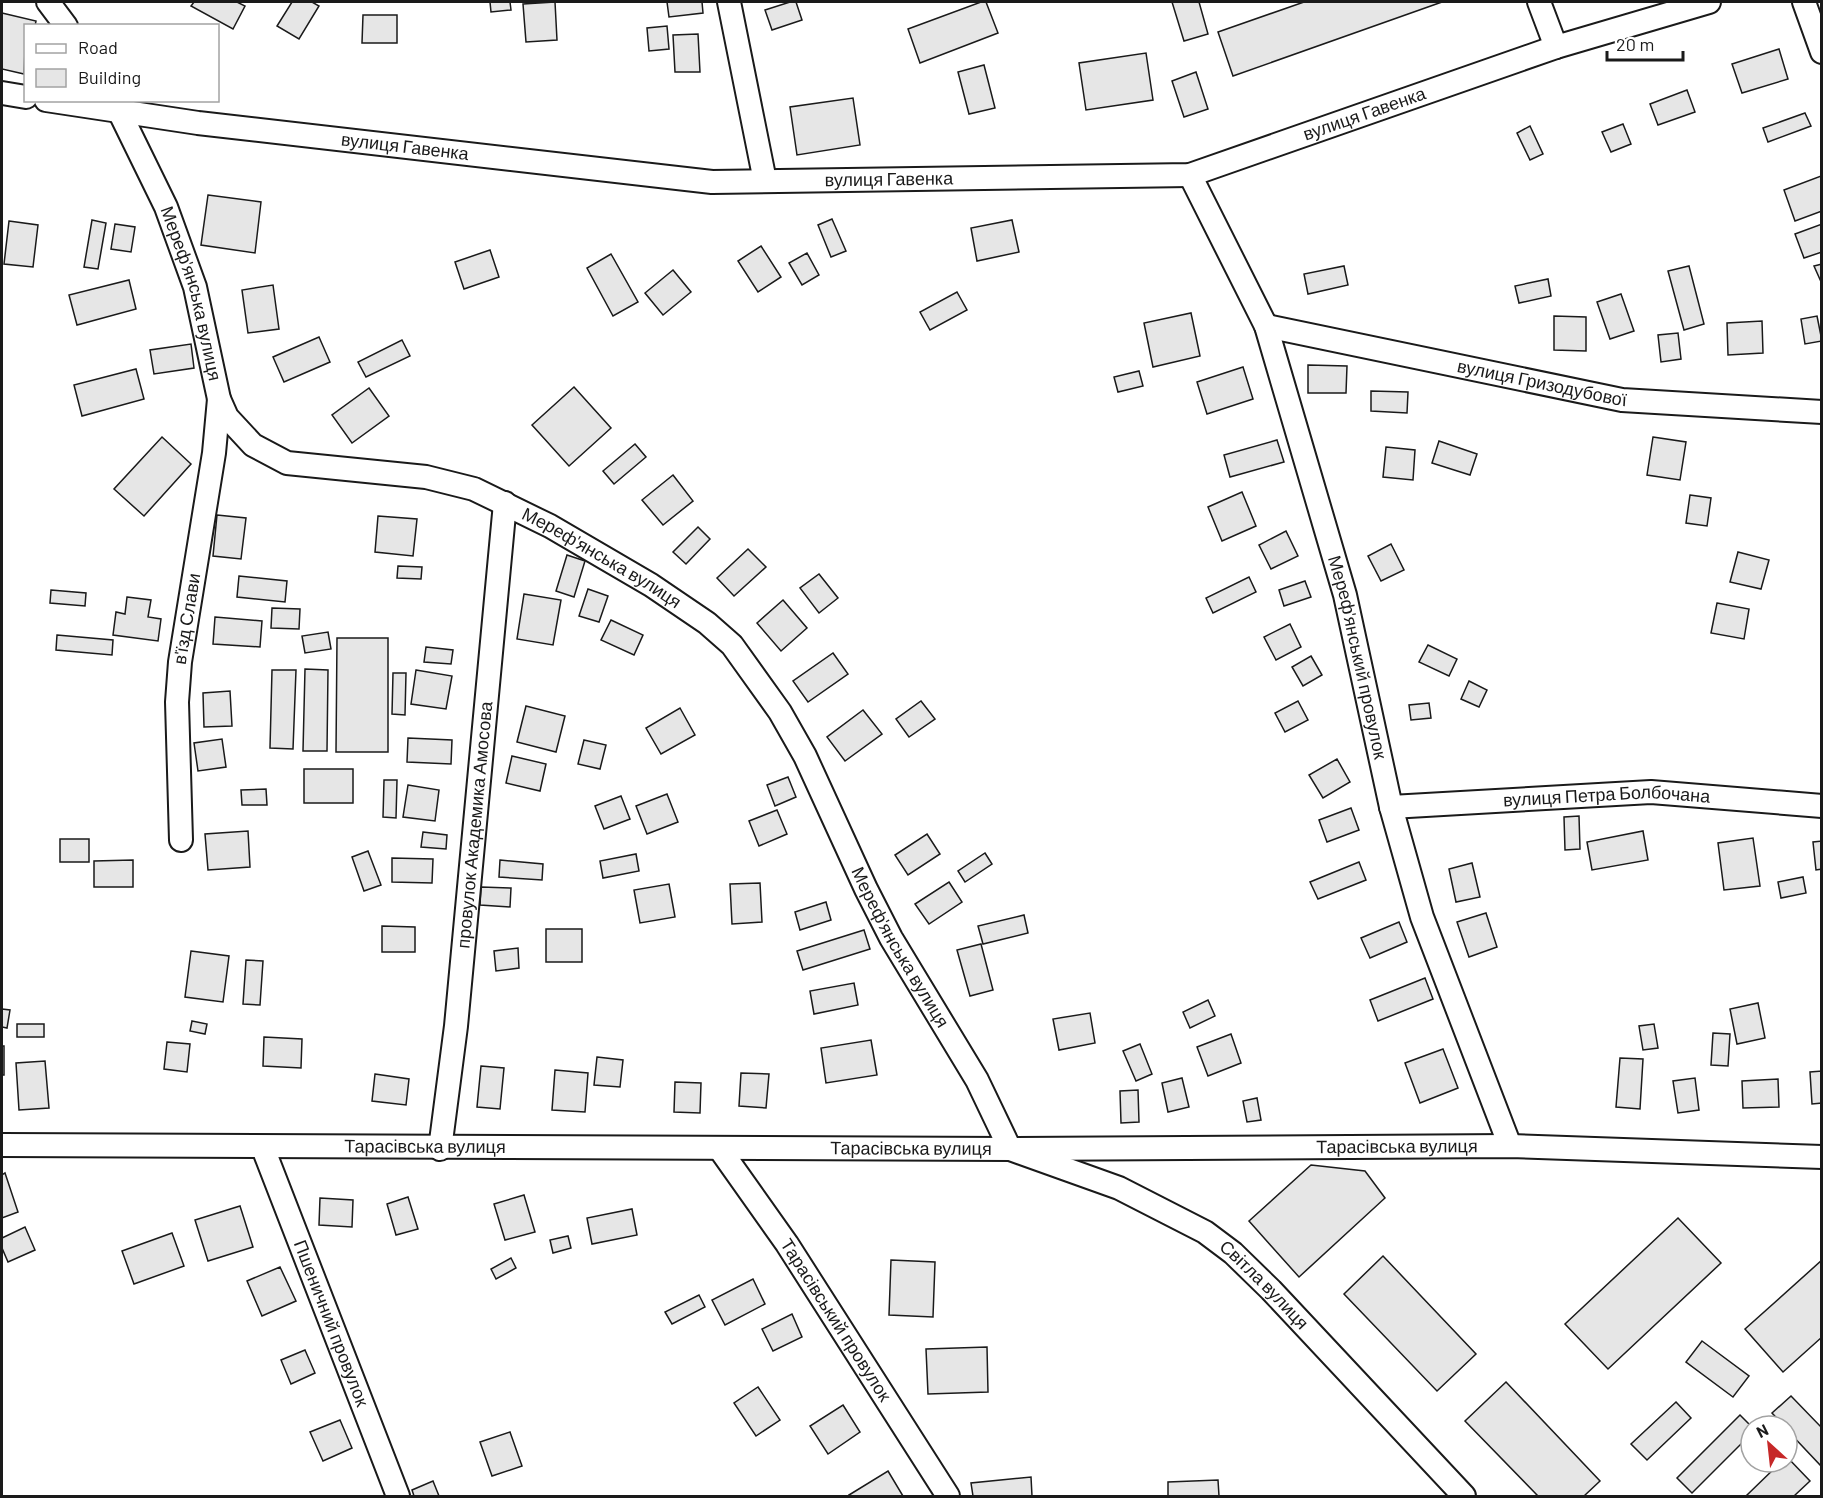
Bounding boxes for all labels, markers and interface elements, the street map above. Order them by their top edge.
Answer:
legend [24,24,219,102]
scale bar [1607,24,1684,62]
text: 20 m [1616,33,1654,55]
text: Road [78,36,118,58]
text: Building [78,66,141,88]
street label: вулиця Гавенка [1300,81,1429,145]
street label: вулиця Гавенка [340,128,471,164]
street label: вулиця Гавенка [824,166,954,190]
street label: Мереф'янська вулиця [157,203,227,383]
street label: вулиця Гризодубової [1455,354,1628,410]
street label: Мереф'янська вулиця [519,502,686,612]
street label: Мереф'янський провулок [1324,553,1392,761]
street label: в'їзд Слави [168,571,204,666]
street label: провулок Академика Амосова [451,699,496,949]
street label: вулиця Петра Болбочана [1502,780,1712,811]
street label: Мереф'янська вулиця [847,863,954,1031]
street label: Тарасівська вулиця [344,1134,506,1157]
street label: Тарасівська вулиця [1316,1134,1478,1157]
street label: Тарасівська вулиця [830,1136,992,1159]
street label: Тарасівський провулок [776,1234,897,1405]
street label: Світла вулиця [1216,1235,1314,1333]
street label: Пшеничний провулок [290,1237,374,1409]
north arrow [1739,1414,1799,1474]
text: N [1753,1419,1771,1441]

